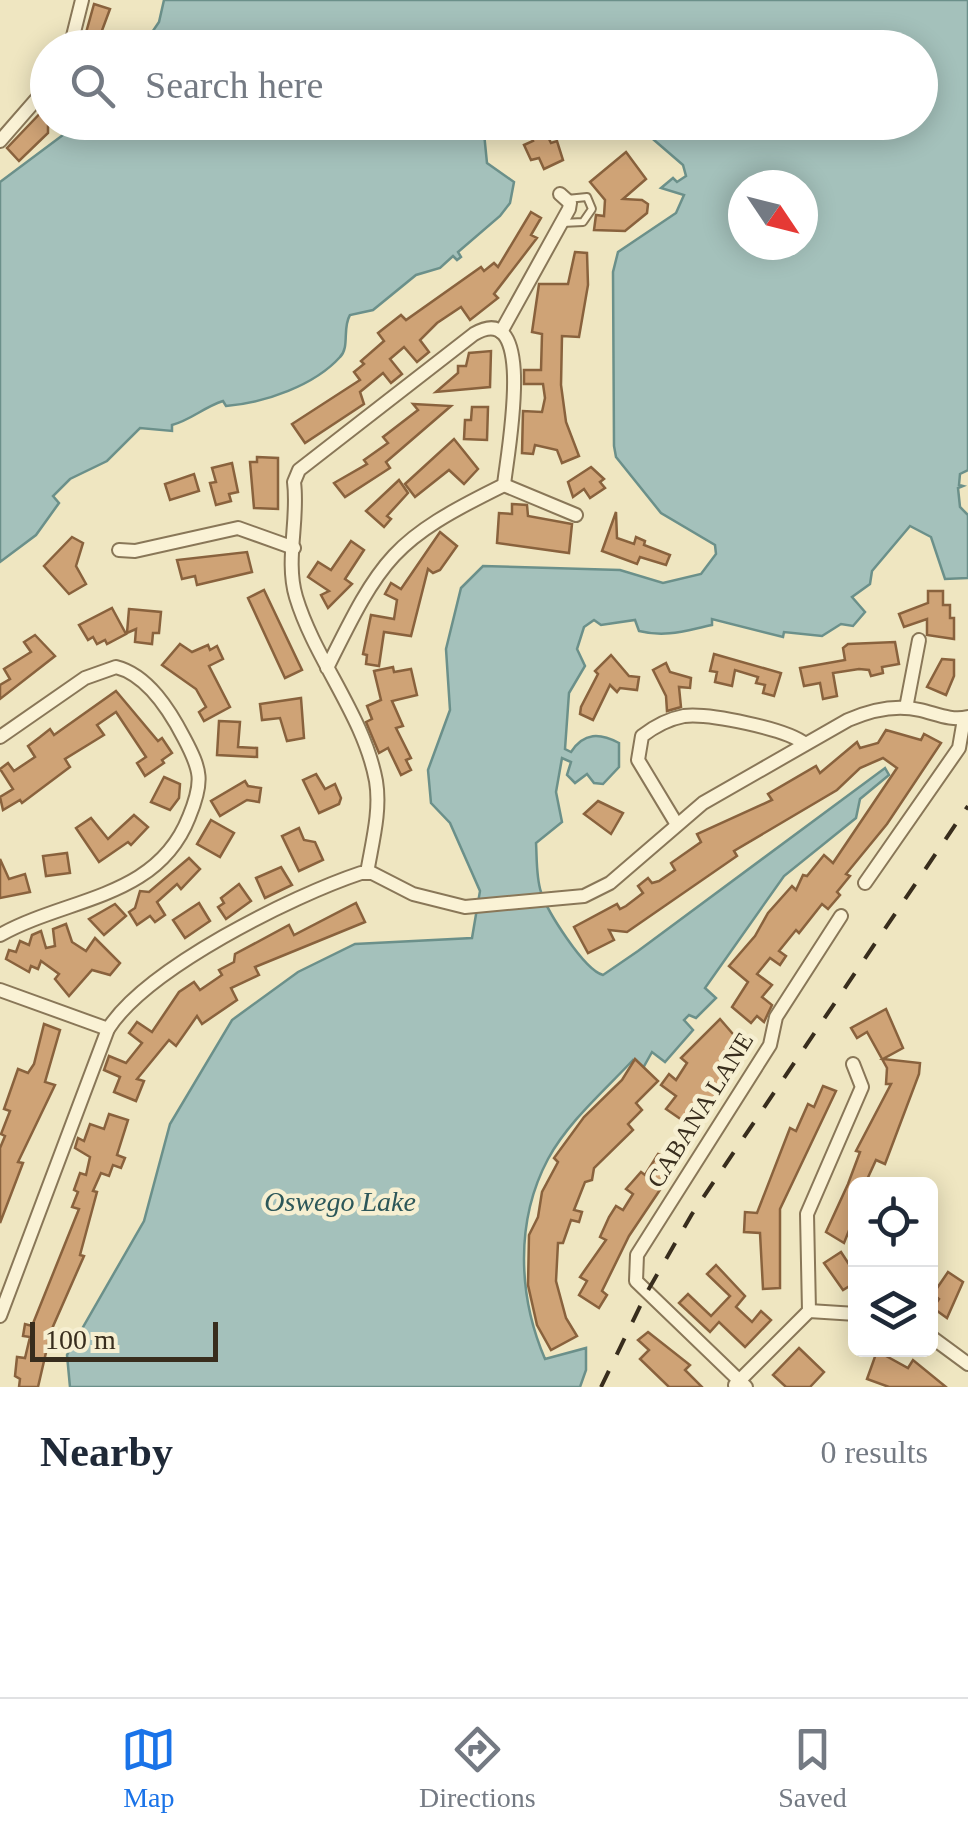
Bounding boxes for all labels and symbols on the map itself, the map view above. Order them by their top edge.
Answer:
north arrow [728,170,818,260]
street label: CABANA LANE [642,1028,758,1192]
water label: Oswego Lake [264,1186,416,1217]
scale bar [30,1317,218,1362]

